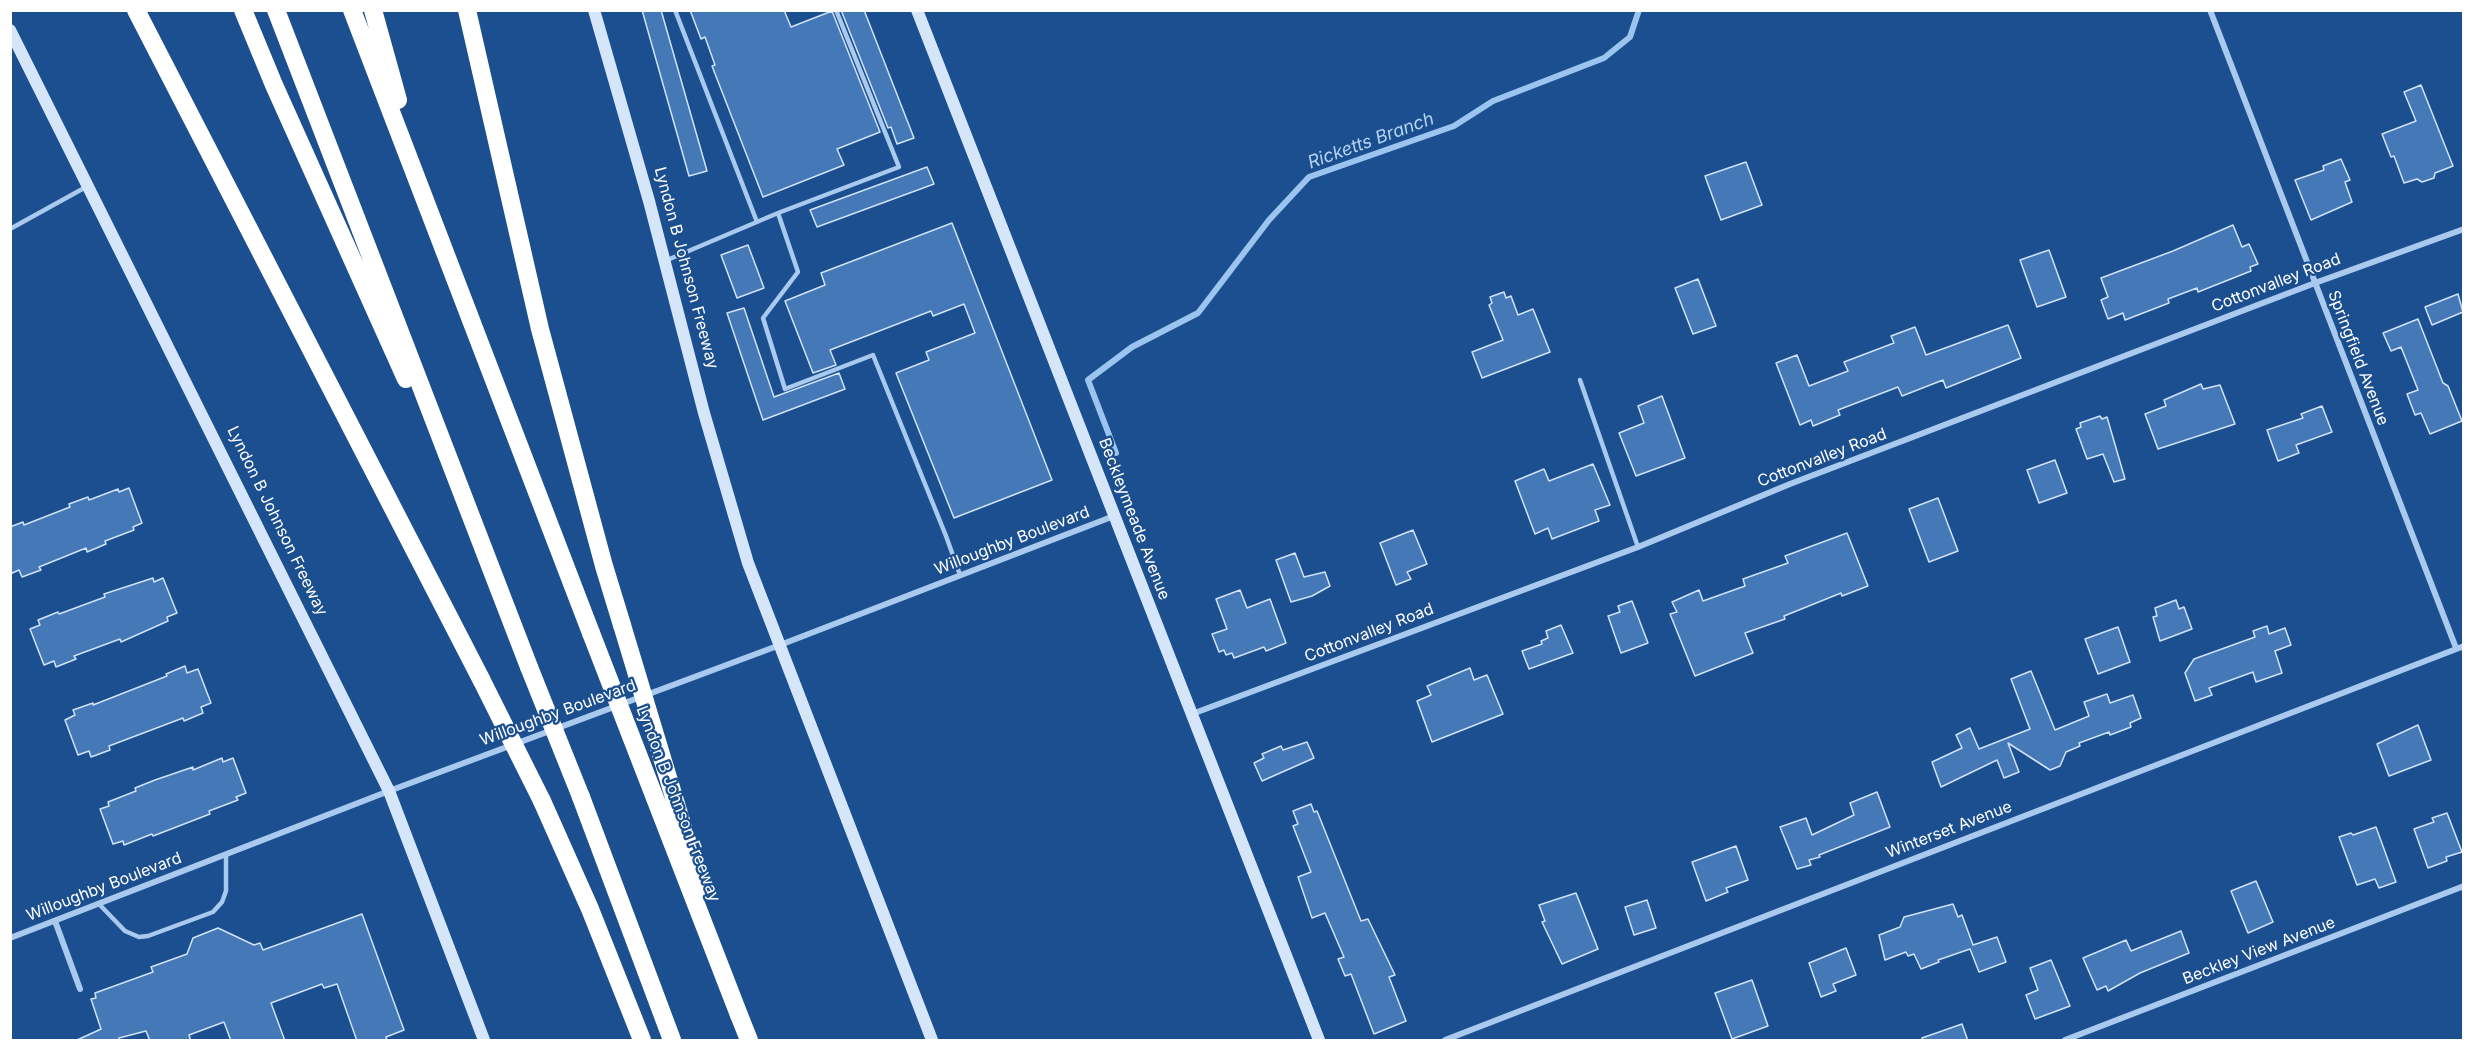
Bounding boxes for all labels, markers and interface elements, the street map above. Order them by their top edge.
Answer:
water label: Ricketts Branch [1305,108,1437,174]
street label: Lyndon B Johnson Freeway [650,165,722,371]
street label: Cottonvalley Road [2209,250,2343,316]
street label: Springfield Avenue [2323,288,2393,428]
street label: Lyndon B Johnson Freeway [223,423,331,619]
street label: Cottonvalley Road [1755,425,1889,491]
street label: Beckleymeade Avenue [1094,435,1174,603]
street label: Willoughby Boulevard [932,503,1092,579]
street label: Cottonvalley Road [1302,600,1436,666]
street label: Willoughby Boulevard [477,676,639,750]
street label: Lyndon B Johnson Freeway [632,703,724,905]
street label: Winterset Avenue [1883,797,2015,863]
street label: Willoughby Boulevard [24,849,184,925]
street label: Beckley View Avenue [2180,913,2338,989]

